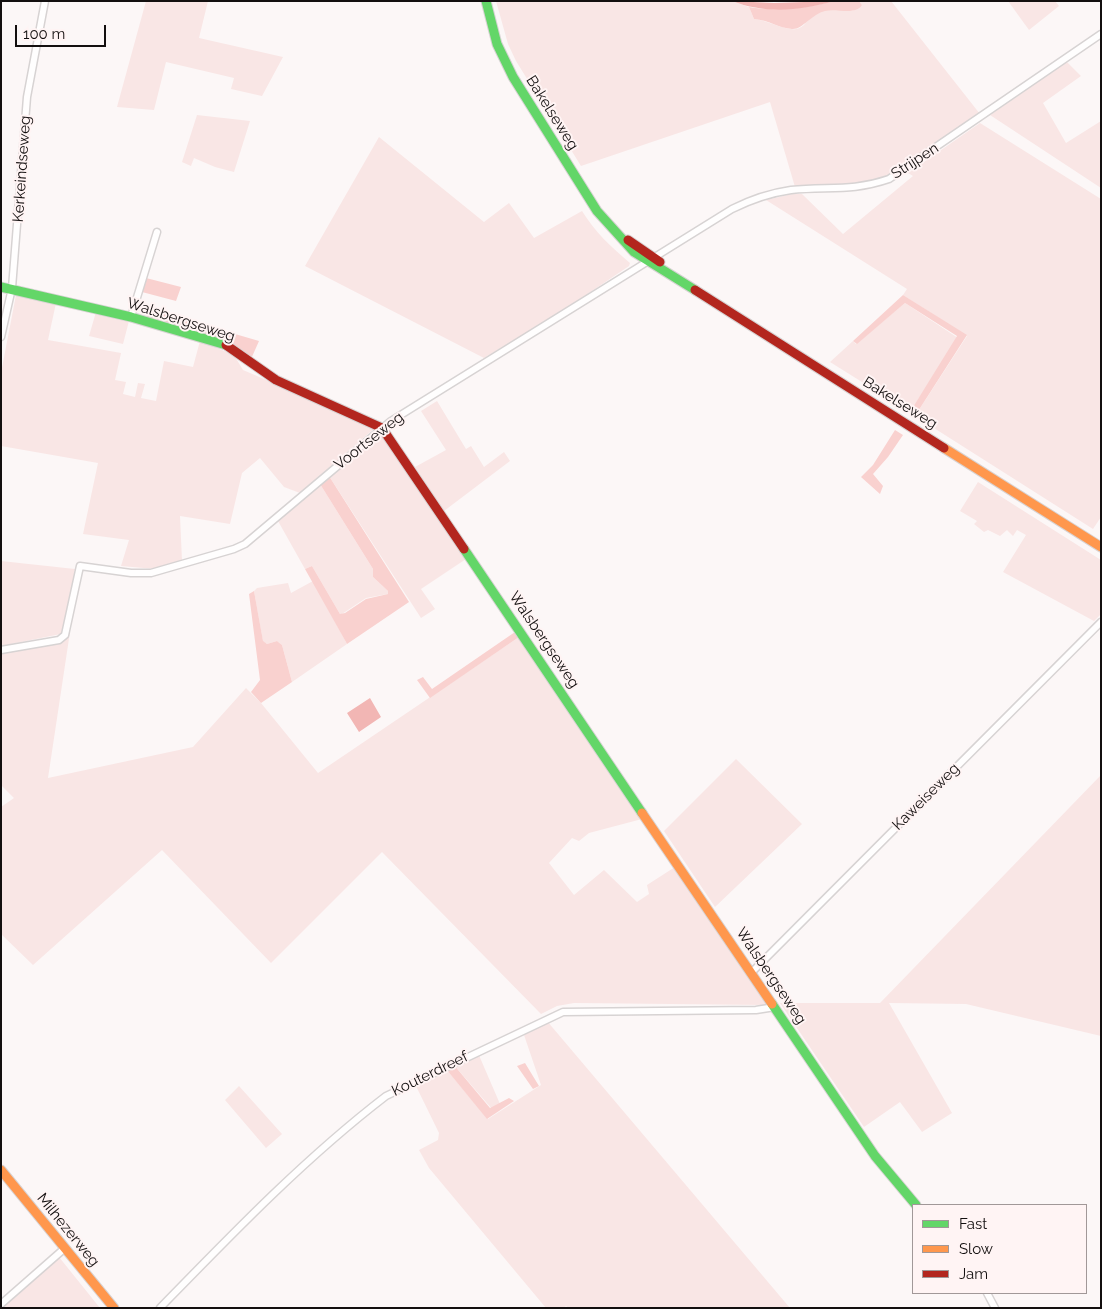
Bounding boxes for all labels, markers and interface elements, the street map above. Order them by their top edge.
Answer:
scale bar [18,15,109,47]
text: 100 m [23,25,65,43]
street label: Bakelseweg [522,72,582,154]
street label: Kerkeindseweg [9,115,35,223]
street label: Strijpen [888,139,942,183]
street label: Walsbergseweg [125,294,237,346]
street label: Bakelseweg [859,373,941,433]
street label: Voortseweg [331,408,407,474]
street label: Walsbergseweg [505,588,583,692]
street label: Kaweiseweg [889,760,963,834]
street label: Walsbergseweg [732,924,810,1028]
street label: Kouterdreef [389,1048,471,1100]
street label: Milhezerweg [33,1190,103,1270]
legend [912,1204,1087,1294]
text: Fast [959,1215,987,1233]
text: Slow [959,1240,993,1258]
text: Jam [959,1265,988,1283]

